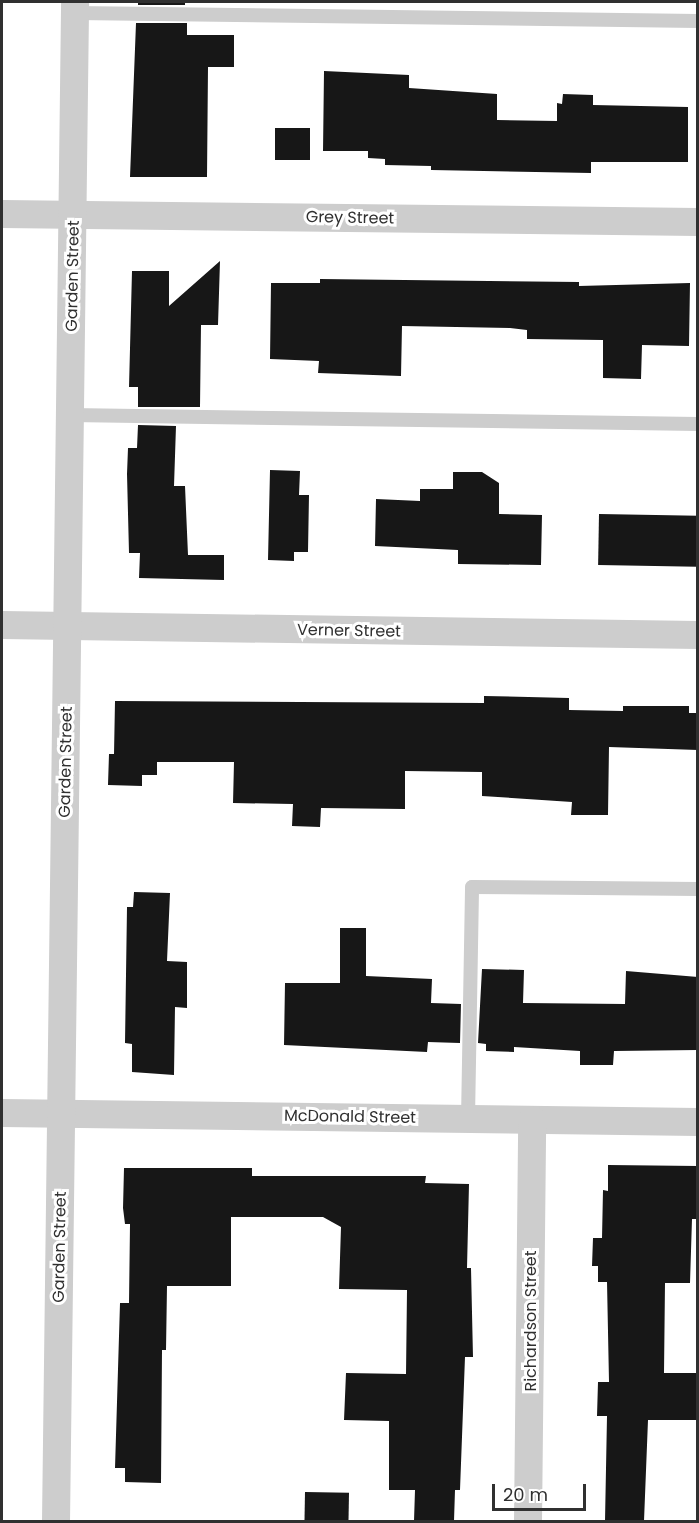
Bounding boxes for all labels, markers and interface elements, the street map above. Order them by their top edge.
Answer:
street label: Grey Street [306,208,394,228]
street label: Garden Street [62,220,84,332]
street label: Verner Street [297,620,401,642]
street label: Garden Street [55,706,77,818]
street label: McDonald Street [284,1106,416,1128]
street label: Garden Street [49,1191,71,1303]
street label: Richardson Street [521,1250,541,1392]
scale bar [495,1472,590,1510]
text: 20 m [503,1482,548,1507]

